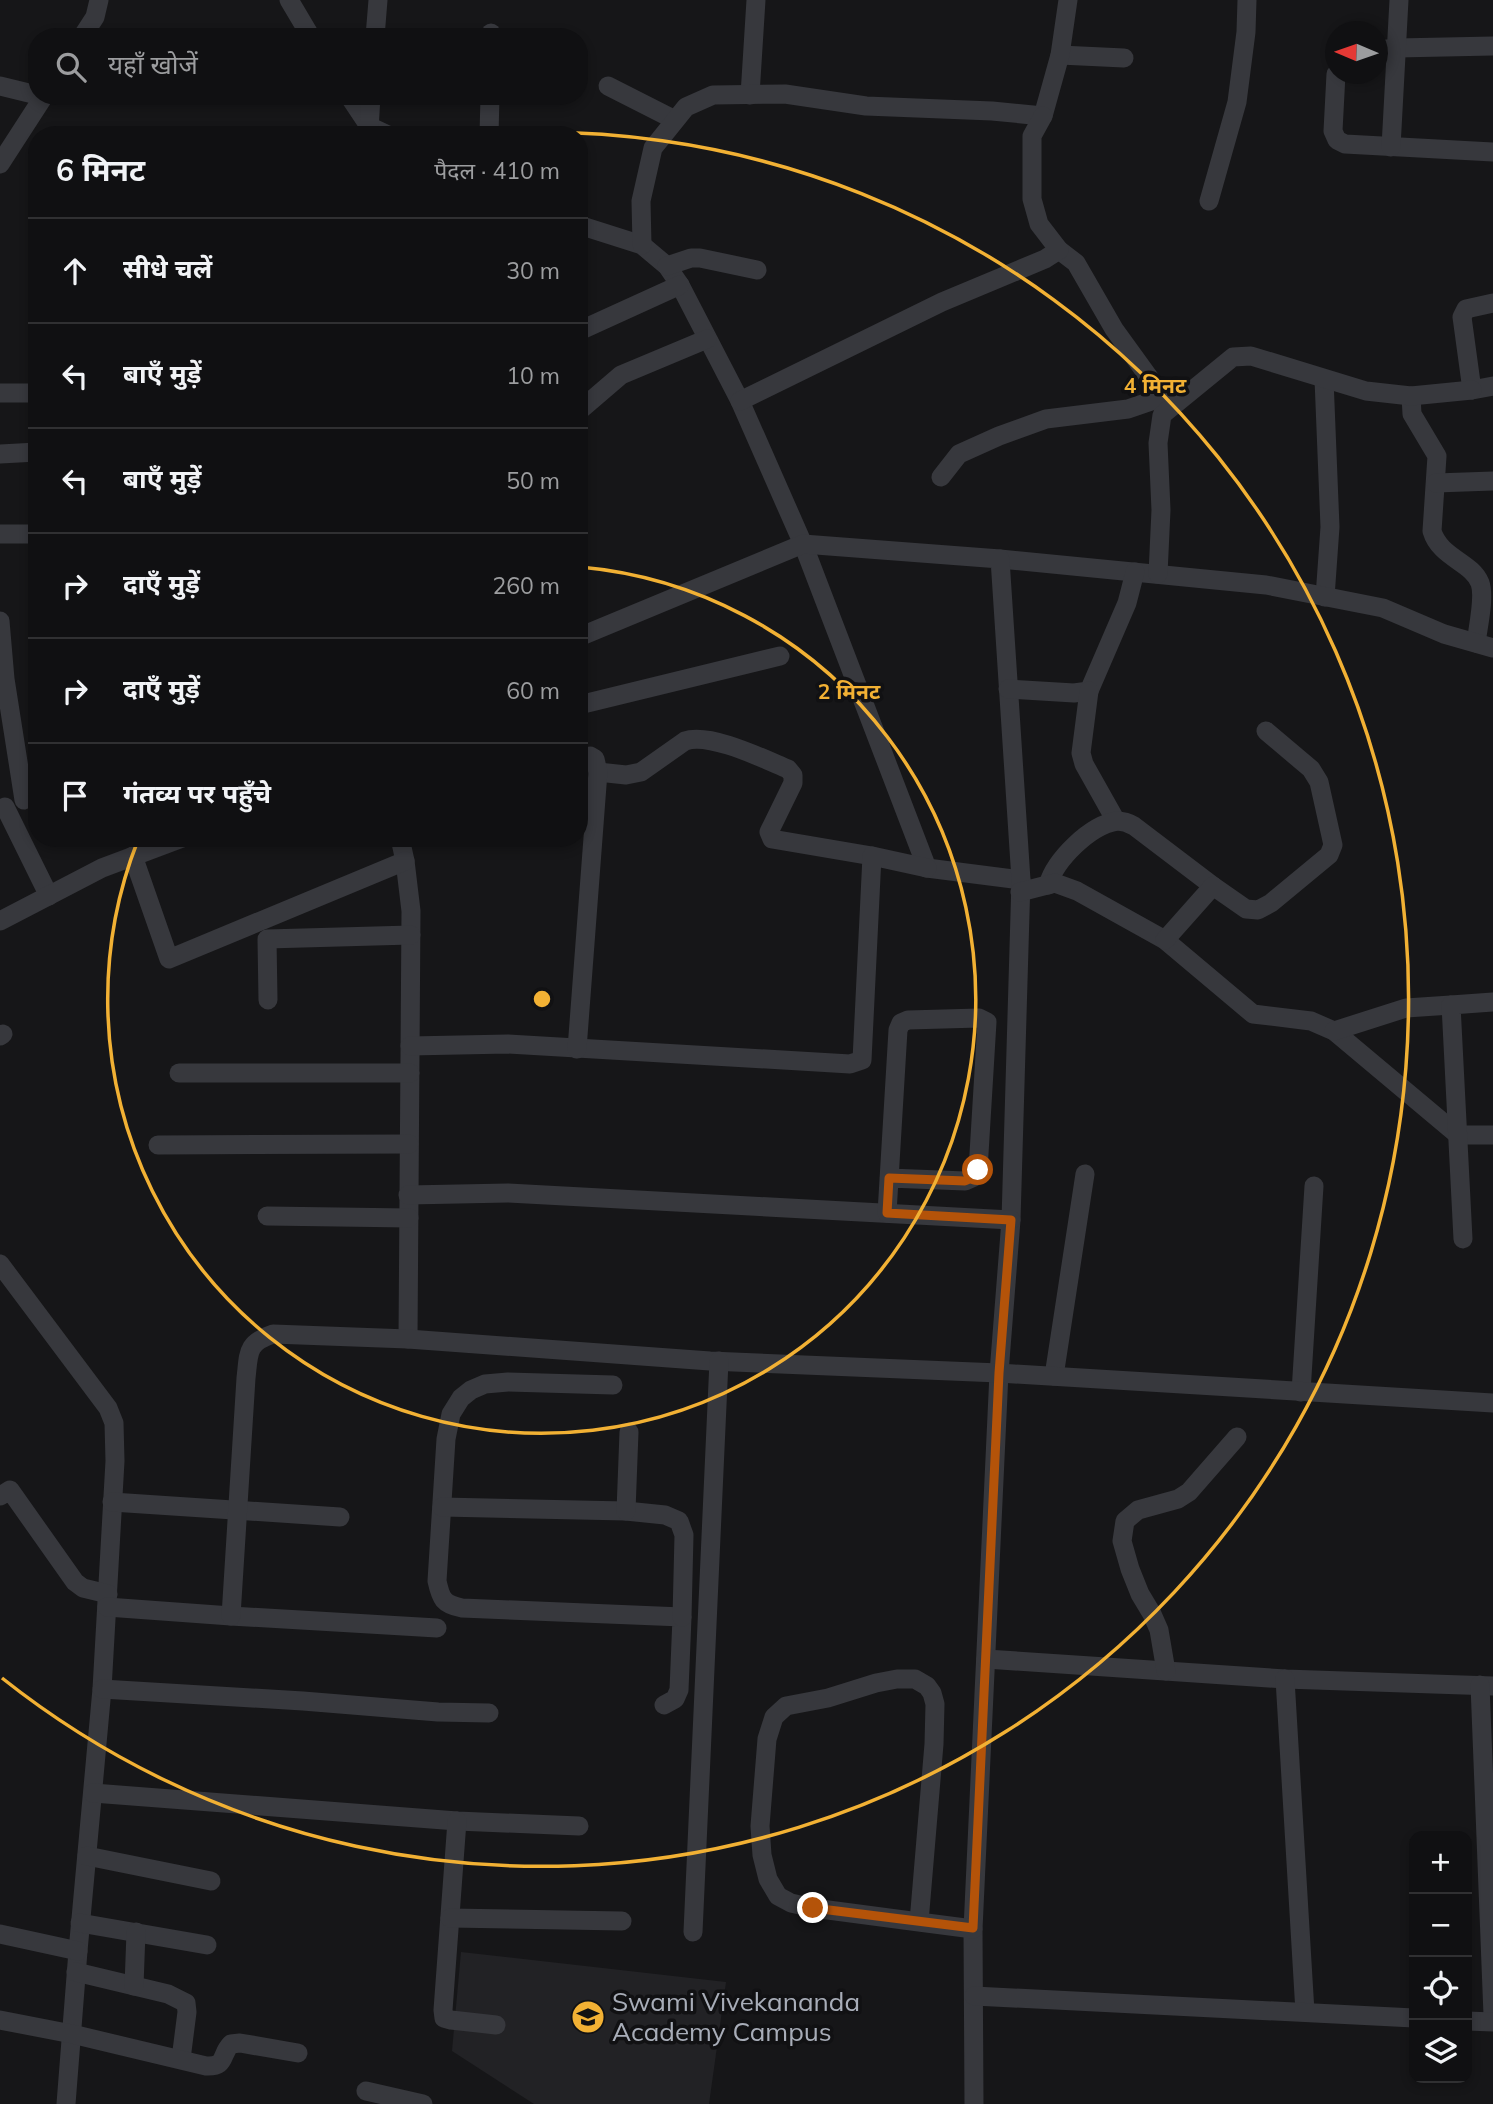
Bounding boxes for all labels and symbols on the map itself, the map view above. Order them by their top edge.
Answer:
north arrow [1325,21,1388,84]
text: 4 मिनट [1124,372,1187,398]
text: 2 मिनट [818,678,881,704]
centre of rings [530,987,554,1011]
route start [962,1154,993,1185]
route end [797,1892,828,1923]
place label: Swami Vivekananda Academy Campus [612,1985,860,2048]
school or university icon: Swami Vivekananda Academy Campus [569,1998,607,2036]

